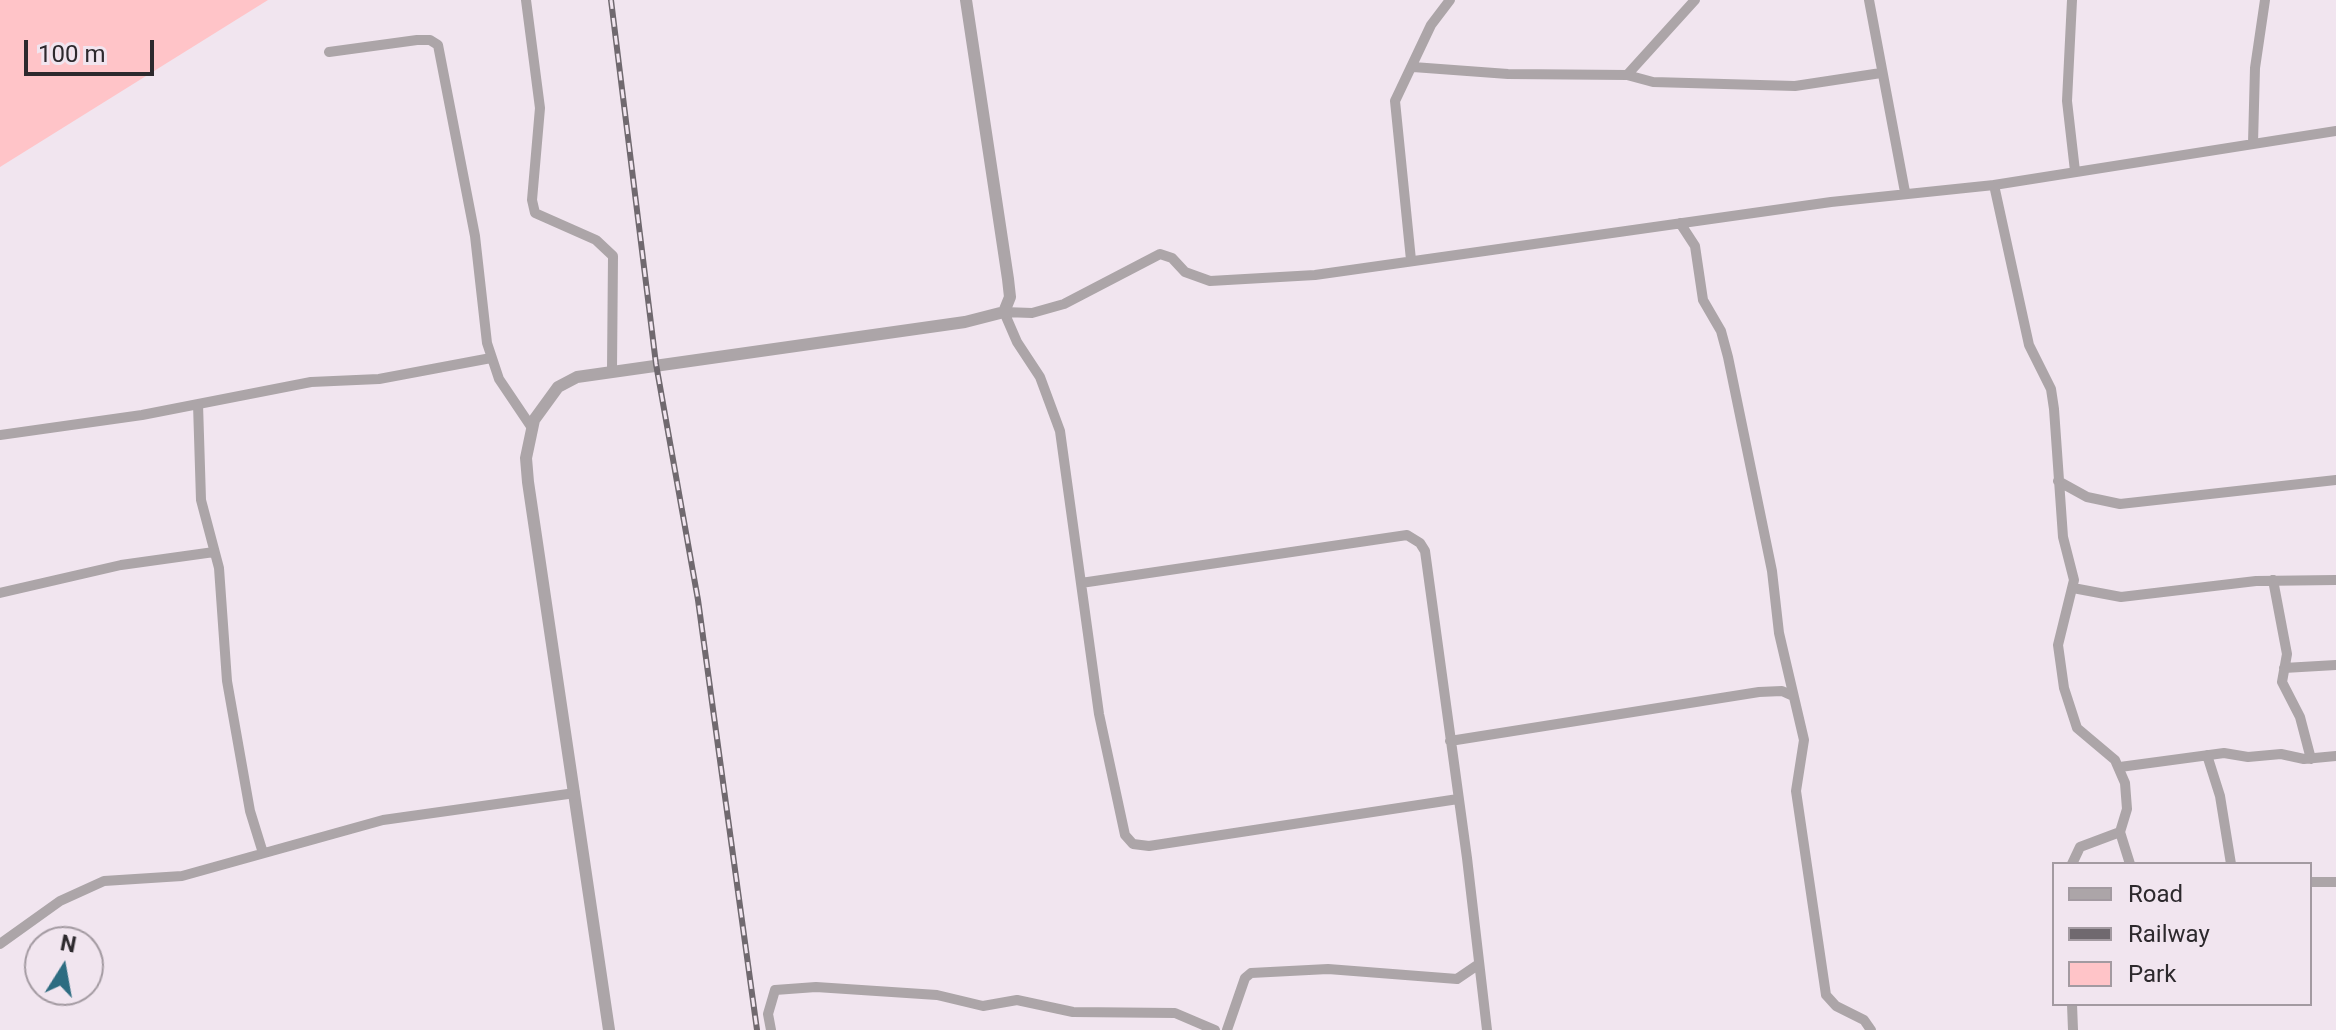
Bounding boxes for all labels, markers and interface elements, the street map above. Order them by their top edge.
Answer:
scale bar [28,24,158,74]
text: 100 m [38,40,105,68]
legend [2052,862,2312,1006]
text: Road [2128,880,2183,908]
text: Railway [2128,920,2210,948]
north arrow [24,926,104,1006]
text: N [58,930,78,958]
text: Park [2128,960,2176,988]

